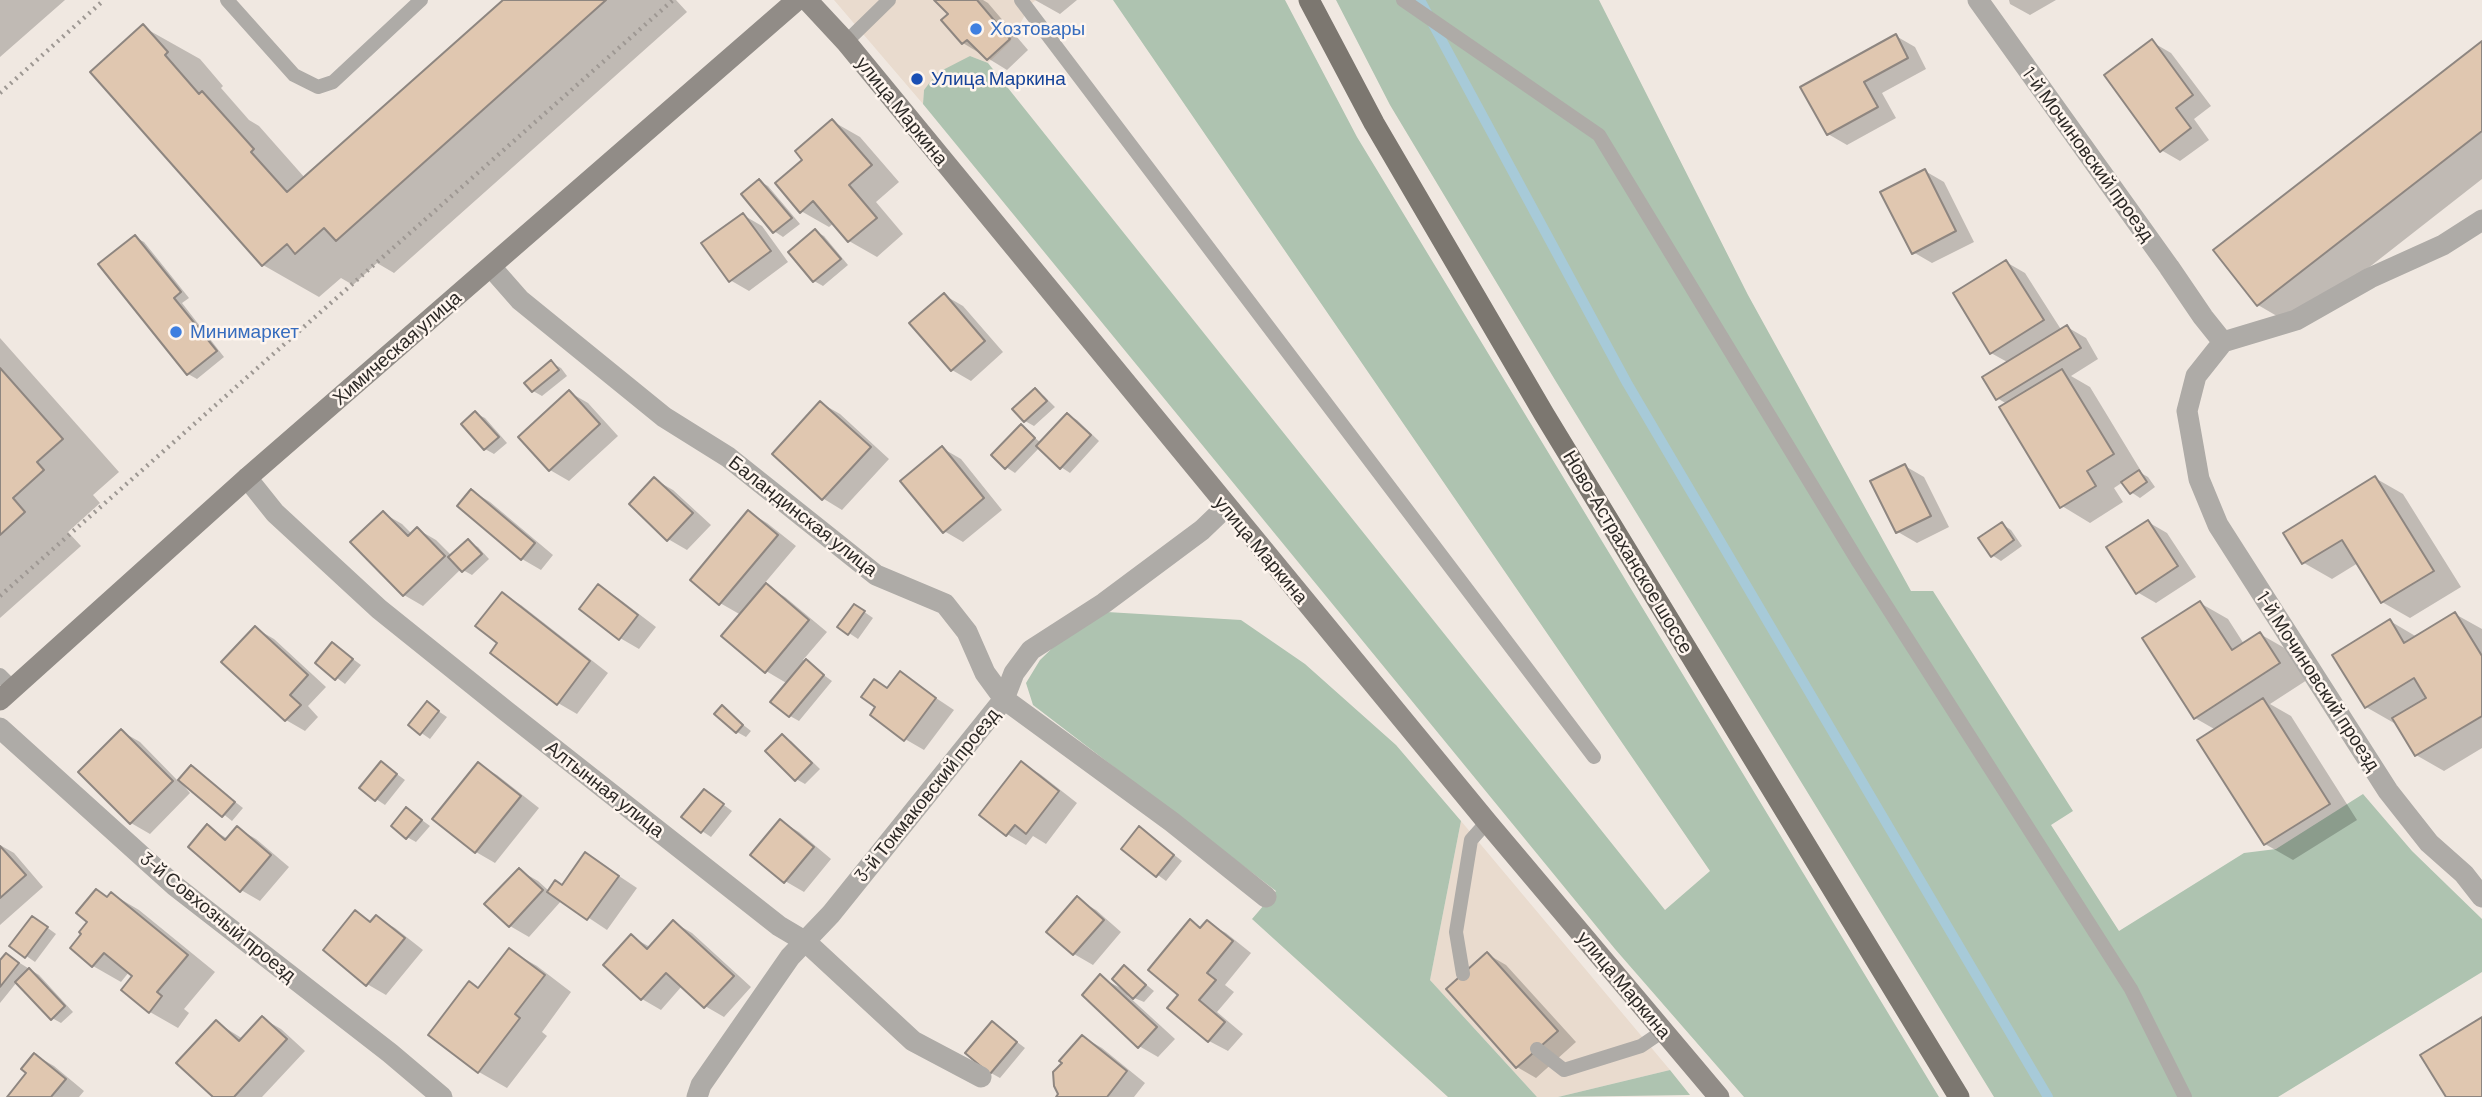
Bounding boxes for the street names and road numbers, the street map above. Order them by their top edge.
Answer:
street label: улица Маркина [851,52,953,170]
street label: 1-й Мочиновский проезд [2017,62,2159,246]
street label: Химическая улица [328,286,466,410]
street label: Ново-Астраханское шоссе [1558,446,1698,658]
street label: Баландинская улица [724,451,882,581]
street label: улица Маркина [1209,492,1313,608]
street label: 1-й Мочиновский проезд [2251,587,2385,775]
street label: 3-й Токмаковский проезд [850,703,1004,887]
street label: Алтынная улица [541,736,669,842]
street label: 3-й Совхозный проезд [135,847,301,987]
street label: улица Маркина [1572,927,1676,1043]

